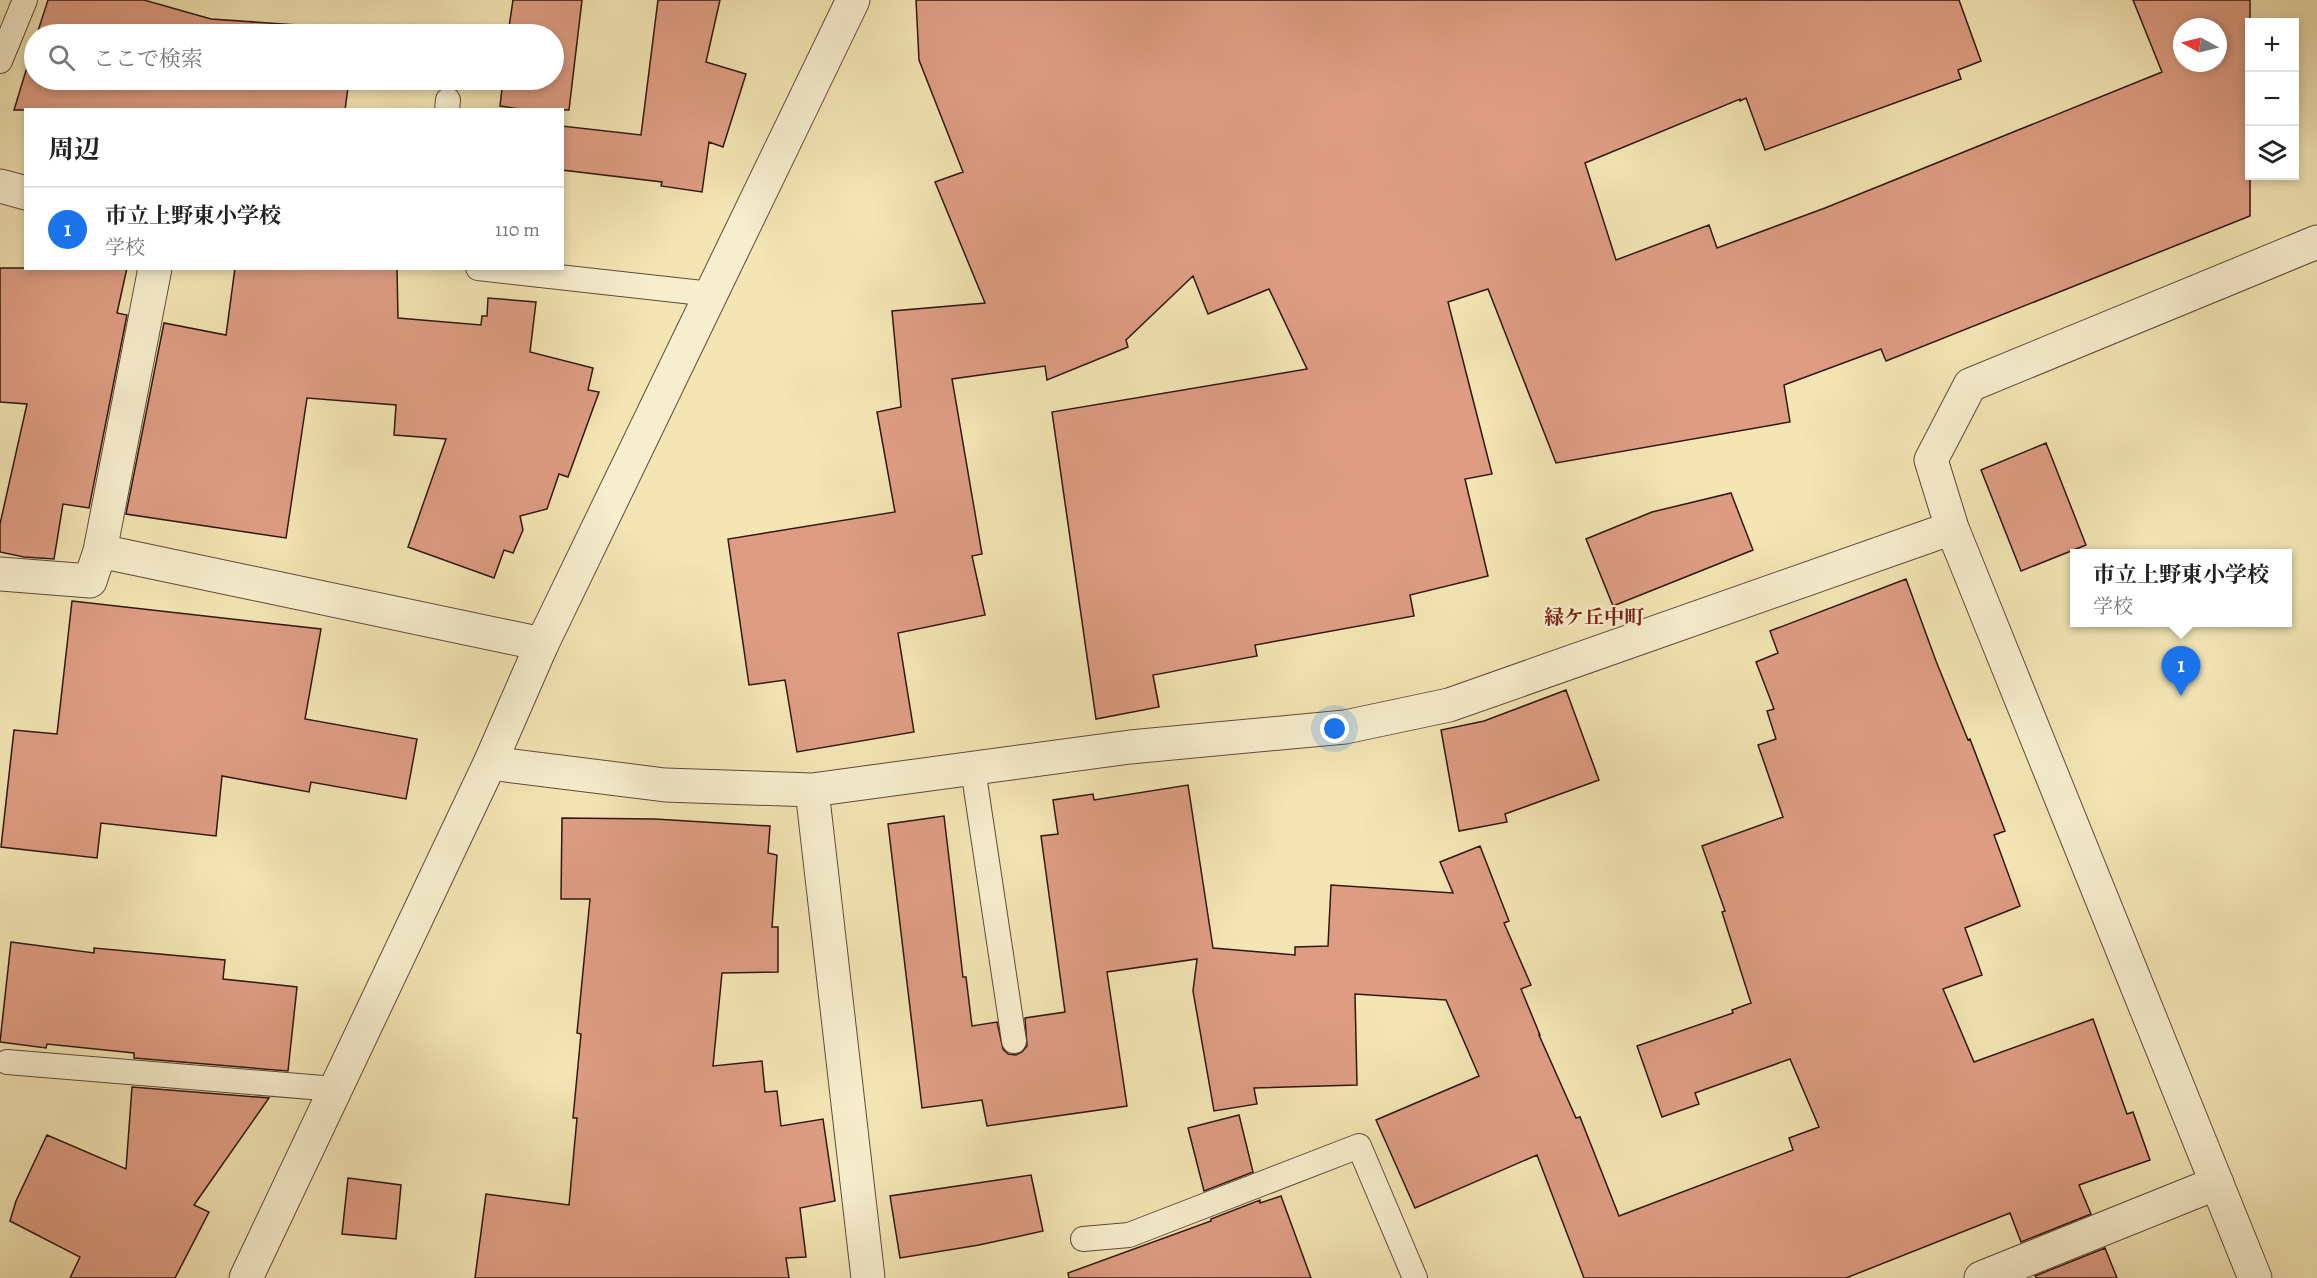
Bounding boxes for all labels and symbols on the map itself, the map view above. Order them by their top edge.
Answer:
north arrow [2173,18,2227,72]
district label: 緑ケ丘中町 [1544,604,1645,631]
pin: 1 [2162,646,2200,696]
your location [1320,714,1349,743]

